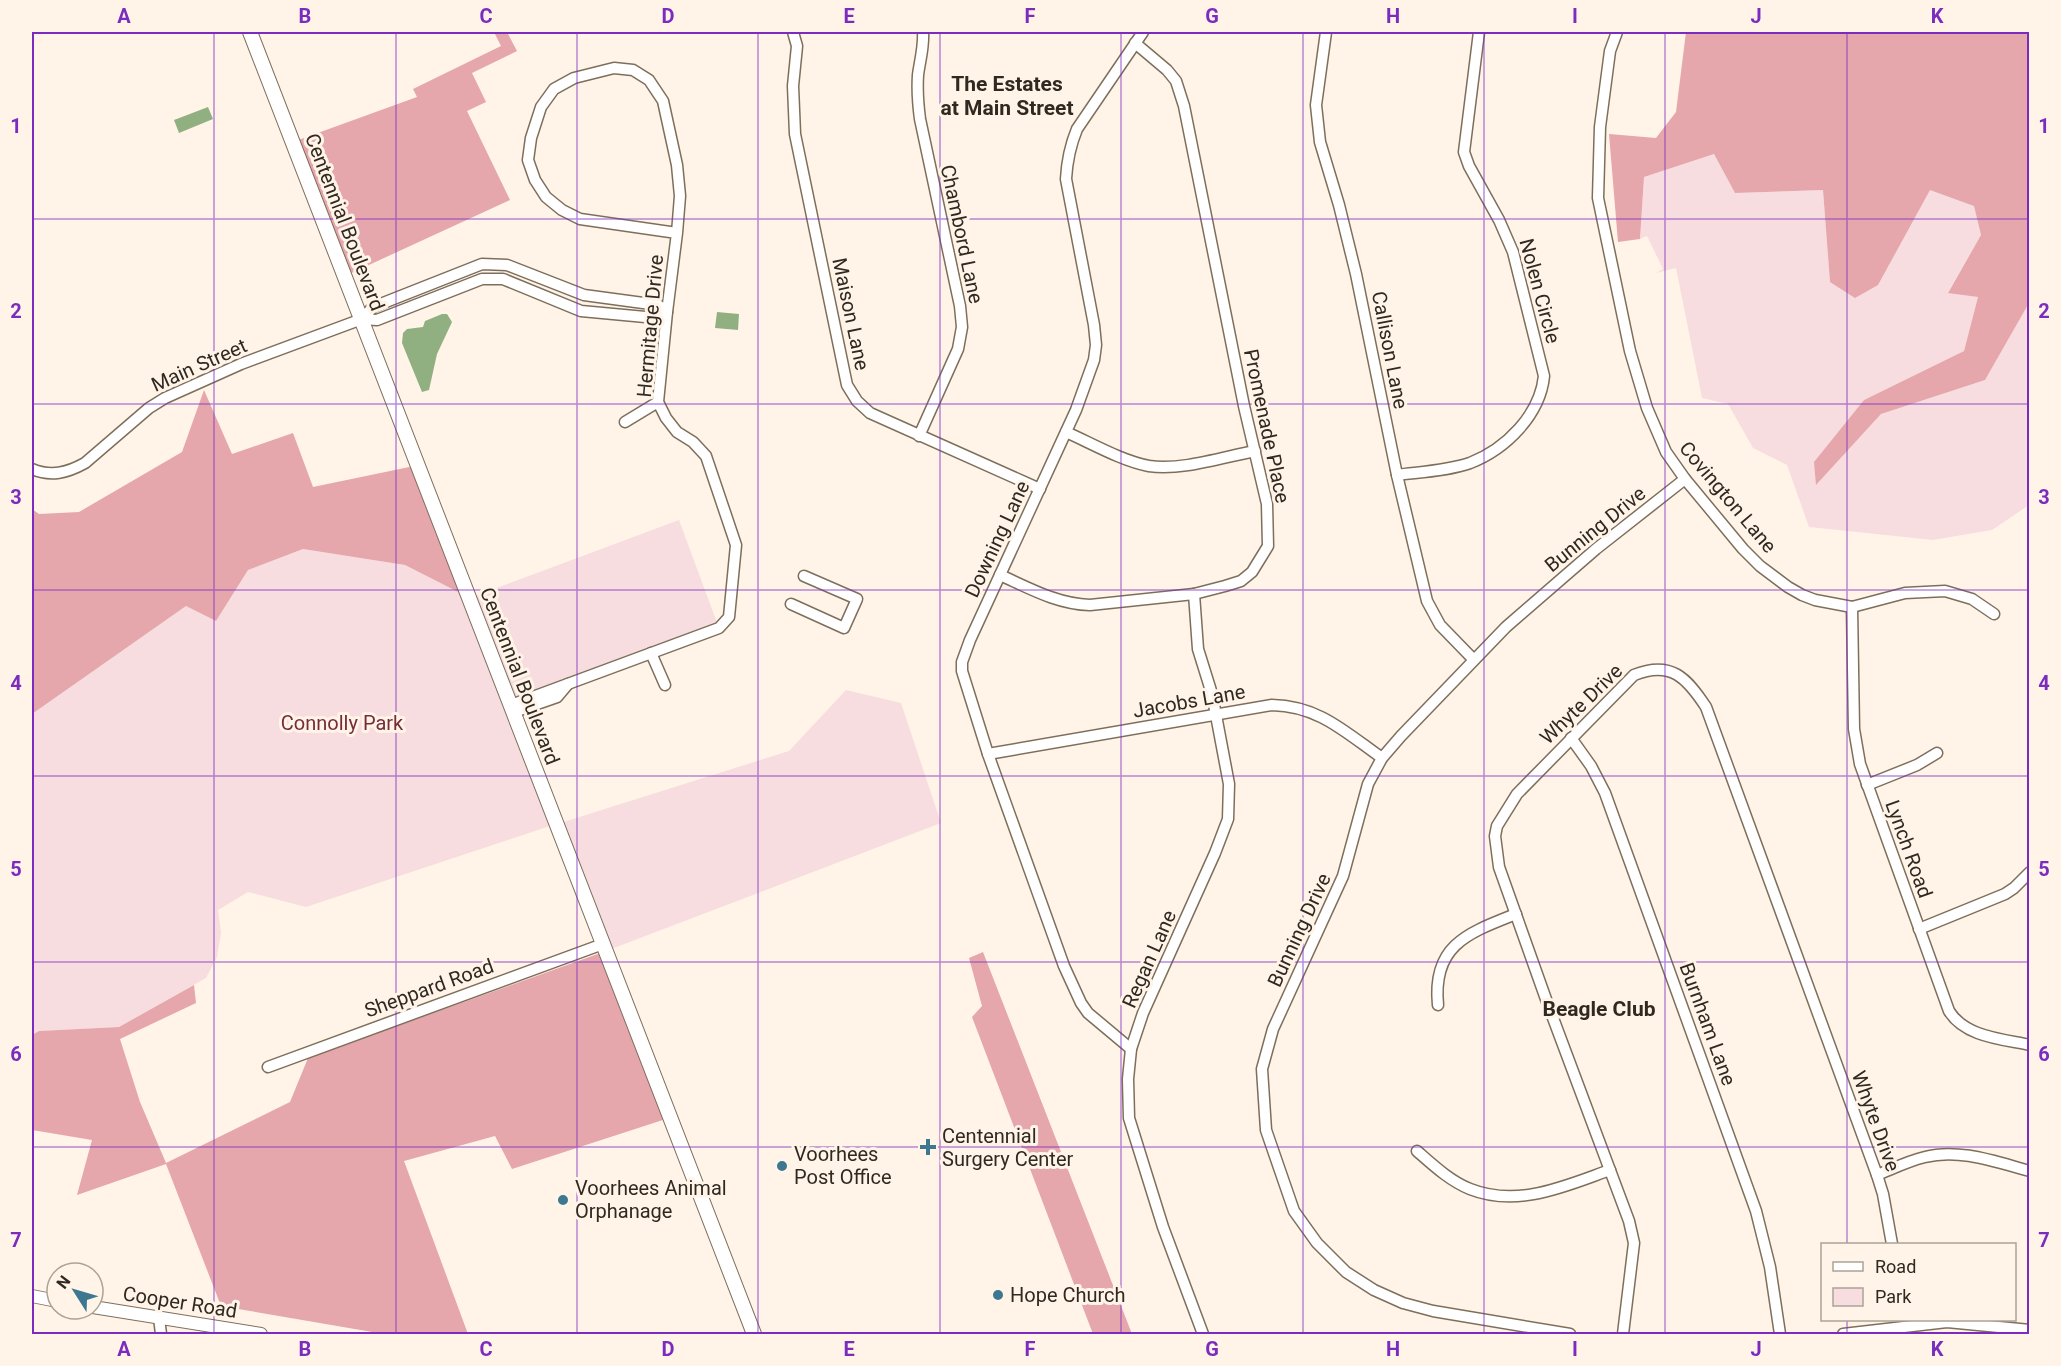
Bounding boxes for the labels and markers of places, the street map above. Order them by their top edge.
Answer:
place label: Centennial Surgery Center [942,1124,1074,1171]
marker: Centennial Surgery Center [919,1138,937,1156]
place label: Voorhees Post Office [794,1142,892,1189]
marker: Voorhees Post Office [775,1159,789,1173]
place label: Voorhees Animal Orphanage [575,1176,727,1223]
marker: Voorhees Animal Orphanage [556,1193,570,1207]
place label: Hope Church [1010,1283,1126,1307]
marker: Hope Church [991,1288,1005,1302]

